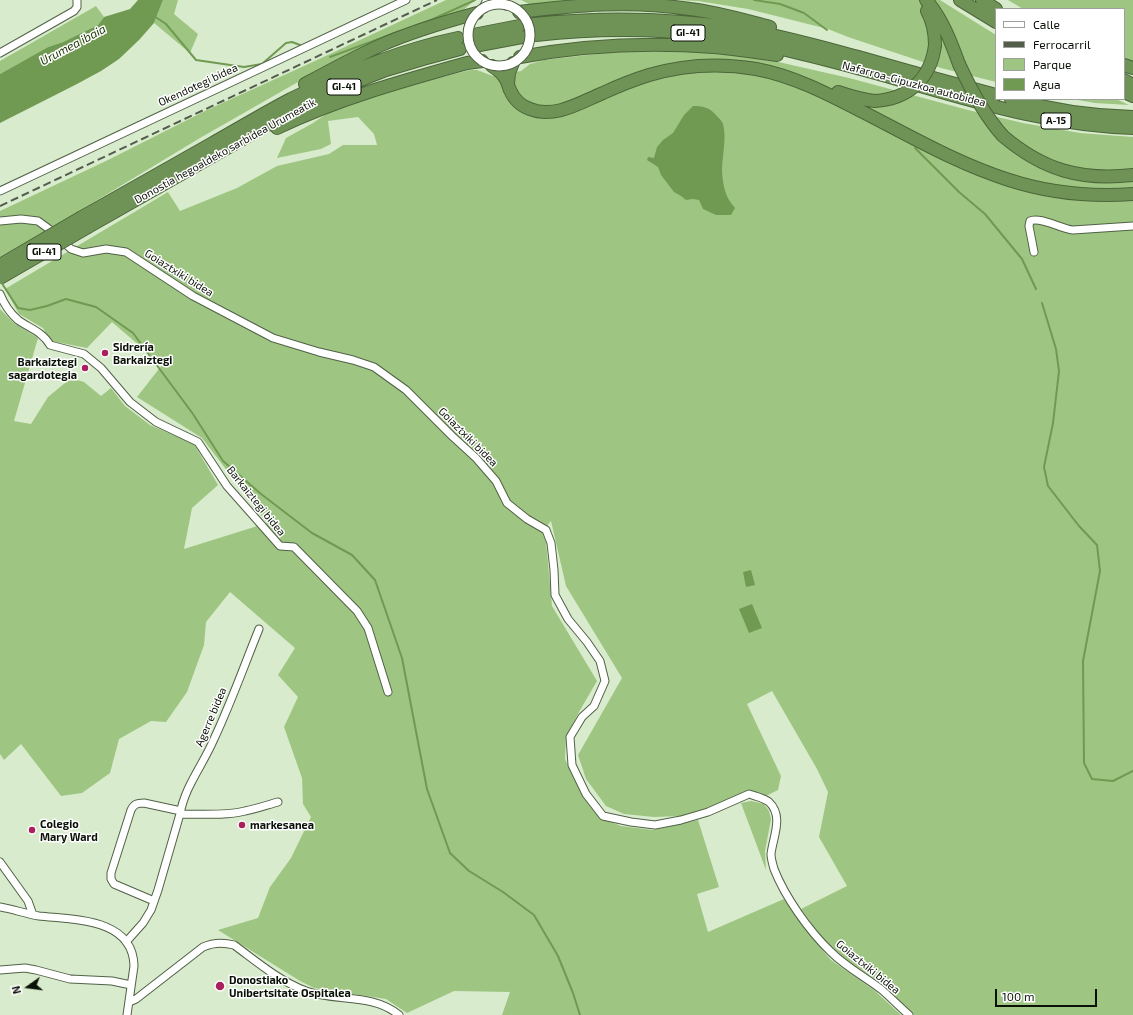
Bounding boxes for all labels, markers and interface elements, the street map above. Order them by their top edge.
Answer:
legend [995,8,1125,100]
text: Calle [1033,17,1060,31]
water label: Urumea ibaia [38,22,108,68]
road number: GI-41 [671,25,705,41]
text: Ferrocarril [1033,37,1091,51]
text: Parque [1033,57,1071,71]
street label: Nafarroa-Gipuzkoa autobidea [841,58,987,110]
street label: Okendotegi bidea [156,61,240,109]
text: Agua [1033,77,1061,91]
road number: GI-41 [327,79,361,95]
street label: Donostia hegoaldeko sarbidea Urumeatik [132,95,318,207]
road number: A-15 [1041,113,1071,129]
road number: GI-41 [27,244,61,260]
street label: Goiaztxiki bidea [142,247,216,299]
place label: Sidrería Barkaiztegi [113,340,172,366]
marker: Sidrería Barkaiztegi [100,348,110,358]
place label: Barkaiztegi sagardotegia [8,355,77,381]
marker: Barkaiztegi sagardotegia [80,363,90,373]
street label: Goiaztxiki bidea [436,405,500,469]
street label: Barkaiztegi bidea [224,463,288,539]
street label: Agerre bidea [193,685,229,749]
place label: Colegio Mary Ward [40,817,98,843]
place label: markesanea [250,818,314,832]
marker: markesanea [237,820,247,830]
marker: Colegio Mary Ward [27,825,37,835]
street label: Goiaztxiki bidea [833,937,903,997]
north arrow [8,967,48,1007]
place label: Donostiako Unibertsitate Ospitalea [229,973,351,999]
marker: Donostiako Unibertsitate Ospitalea [214,980,226,992]
scale bar [997,981,1099,1007]
text: N [9,985,23,995]
text: 100 m [1002,989,1034,1003]

